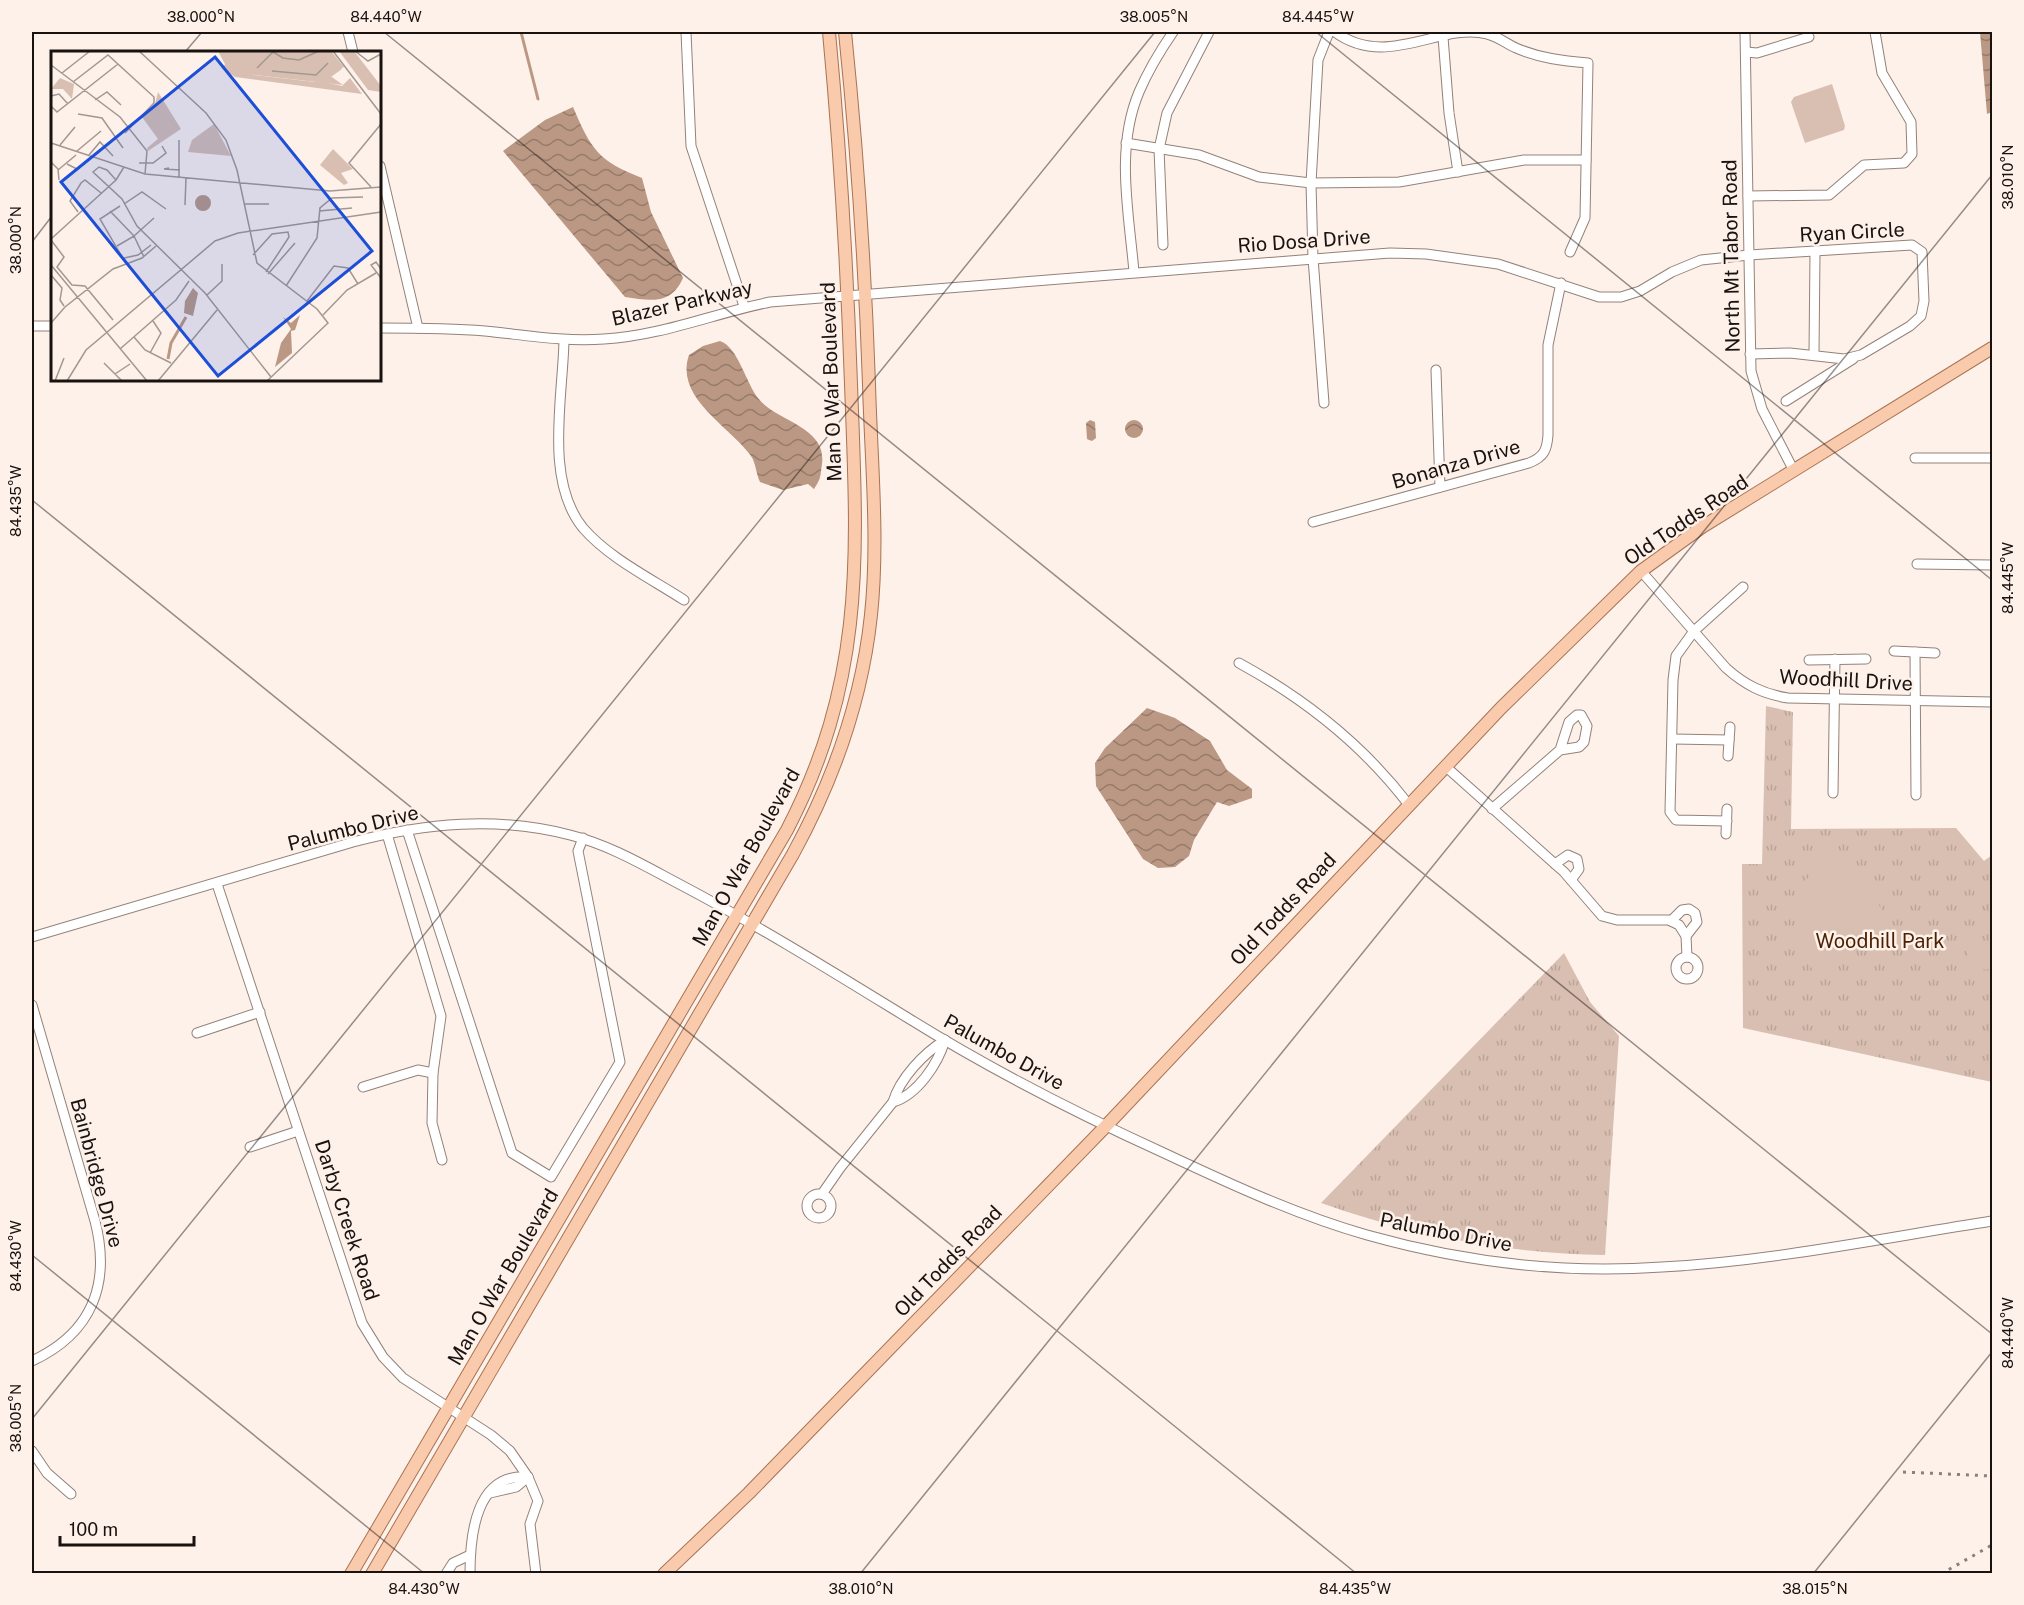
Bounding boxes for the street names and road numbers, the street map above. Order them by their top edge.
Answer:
street label: North Mt Tabor Road [1717,159,1745,353]
street label: Ryan Circle [1799,217,1905,247]
street label: Rio Dosa Drive [1237,224,1371,258]
street label: Blazer Parkway [609,275,755,331]
street label: Man O War Boulevard [816,282,846,482]
street label: Bonanza Drive [1389,434,1523,494]
street label: Old Todds Road [1619,470,1753,570]
street label: Woodhill Drive [1778,665,1914,695]
street label: Man O War Boulevard [687,764,805,950]
street label: Palumbo Drive [285,800,421,856]
street label: Old Todds Road [1225,848,1341,970]
street label: Palumbo Drive [939,1009,1069,1095]
street label: Bainbridge Drive [66,1096,128,1250]
street label: Darby Creek Road [310,1137,384,1303]
street label: Man O War Boulevard [443,1184,563,1370]
street label: Old Todds Road [889,1201,1007,1321]
street label: Palumbo Drive [1378,1207,1514,1257]

